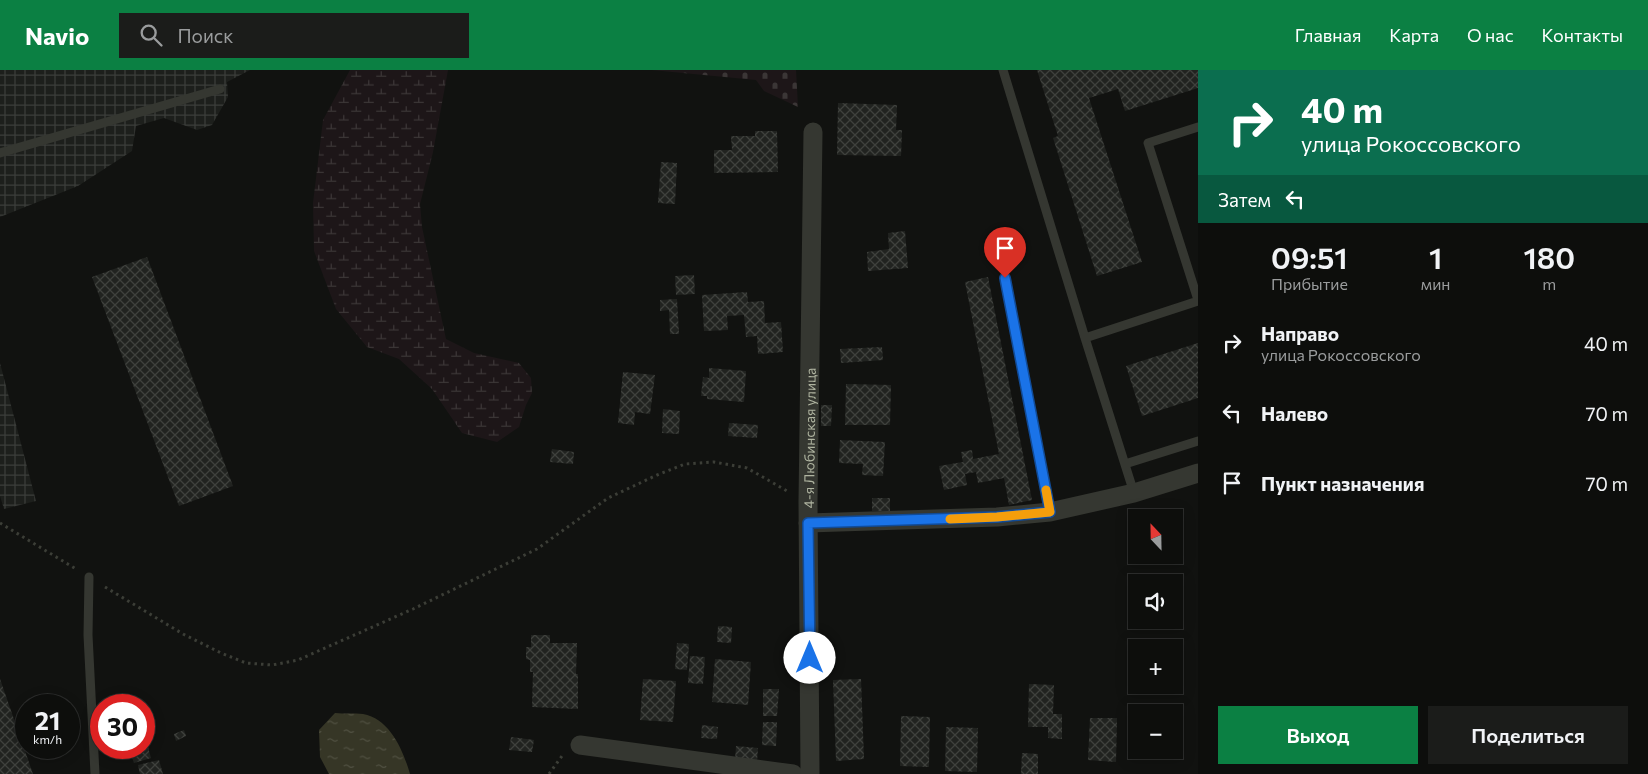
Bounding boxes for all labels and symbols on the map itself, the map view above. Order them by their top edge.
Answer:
pin [984,227,1026,278]
street label: 4-я Любинская улица [799,367,818,509]
north arrow [1128,509,1182,564]
position arrow [783,631,835,683]
speed limit sign: 30 [90,694,155,759]

